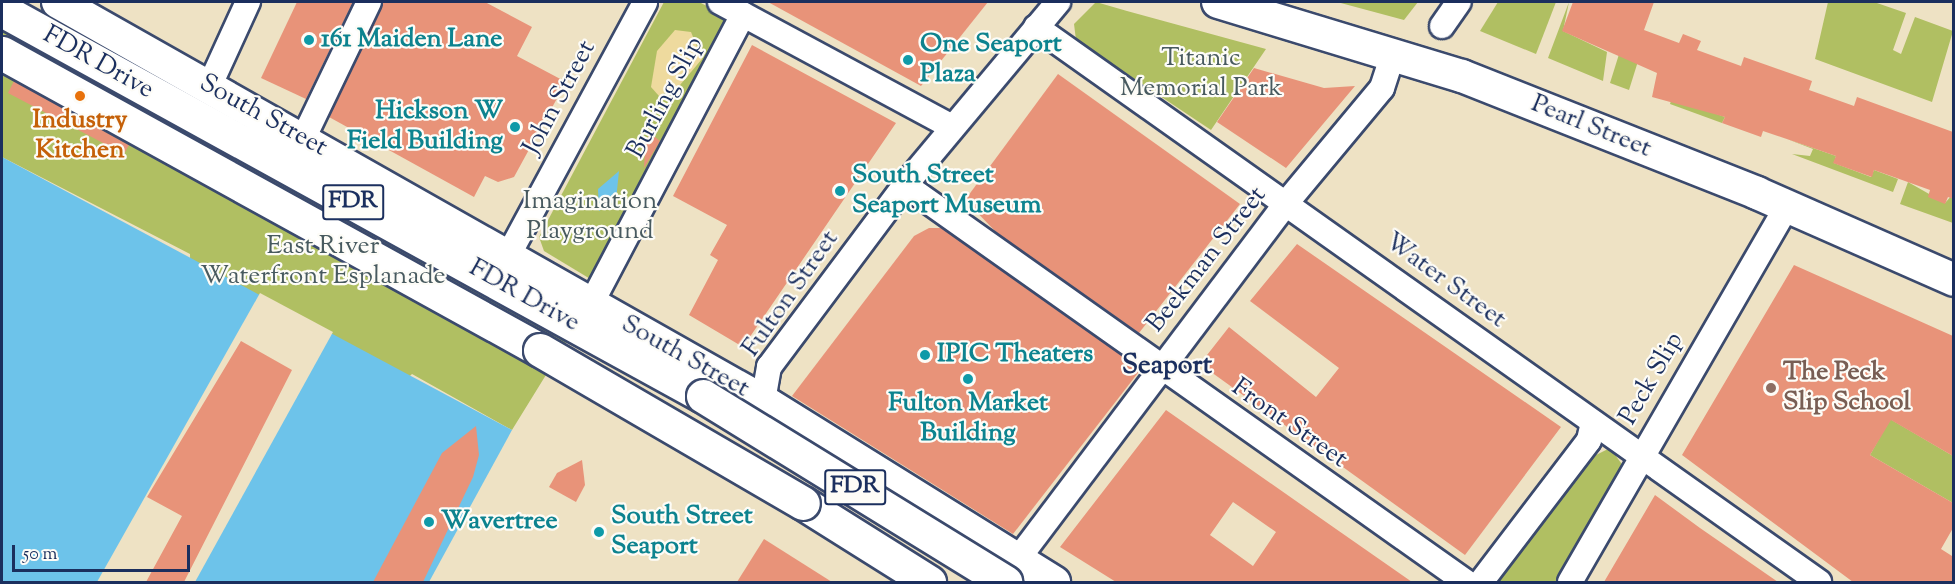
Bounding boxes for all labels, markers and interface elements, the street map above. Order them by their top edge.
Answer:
street label: FDR Drive [37,20,159,106]
place label: 161 Maiden Lane [321,24,502,56]
place label: One Seaport Plaza [920,29,1062,90]
street label: Burling Slip [621,32,711,164]
marker: 161 Maiden Lane [302,33,316,47]
street label: John Street [517,36,603,160]
park label: Titanic Memorial Park [1120,43,1282,104]
marker: One Seaport Plaza [901,53,915,67]
street label: South Street [194,68,332,164]
marker: Industry Kitchen [73,89,87,103]
street label: Pearl Street [1526,89,1656,165]
place label: Hickson W Field Building [347,96,503,158]
place label: Industry Kitchen [33,105,127,166]
marker: Hickson W Field Building [508,120,522,134]
place label: South Street Seaport Museum [852,160,1041,222]
road number: FDR [322,181,385,223]
street label: Beekman Street [1140,181,1274,339]
marker: South Street Seaport Museum [833,184,847,198]
park label: Imagination Playground [523,186,657,248]
street label: Fulton Street [736,225,846,363]
street label: Water Street [1378,226,1512,336]
park label: East River Waterfront Esplanade [200,231,446,292]
street label: FDR Drive [463,253,585,339]
street label: South Street [616,309,754,405]
street label: Peck Slip [1613,327,1691,431]
place label: IPIC Theaters [937,339,1093,371]
marker: IPIC Theaters [918,348,932,362]
district label: Seaport [1122,351,1212,383]
place label: The Peck Slip School [1783,357,1911,418]
marker: Fulton Market Building [961,372,975,386]
street label: Front Street [1225,373,1353,475]
marker: The Peck Slip School [1764,381,1778,395]
place label: Fulton Market Building [888,388,1048,449]
road number: FDR [824,466,886,508]
place label: South Street Seaport [611,501,753,562]
place label: Wavertree [441,506,558,538]
marker: Wavertree [422,515,436,529]
marker: South Street Seaport [592,525,606,539]
scale bar [15,533,194,571]
text: 50 m [23,542,57,568]

